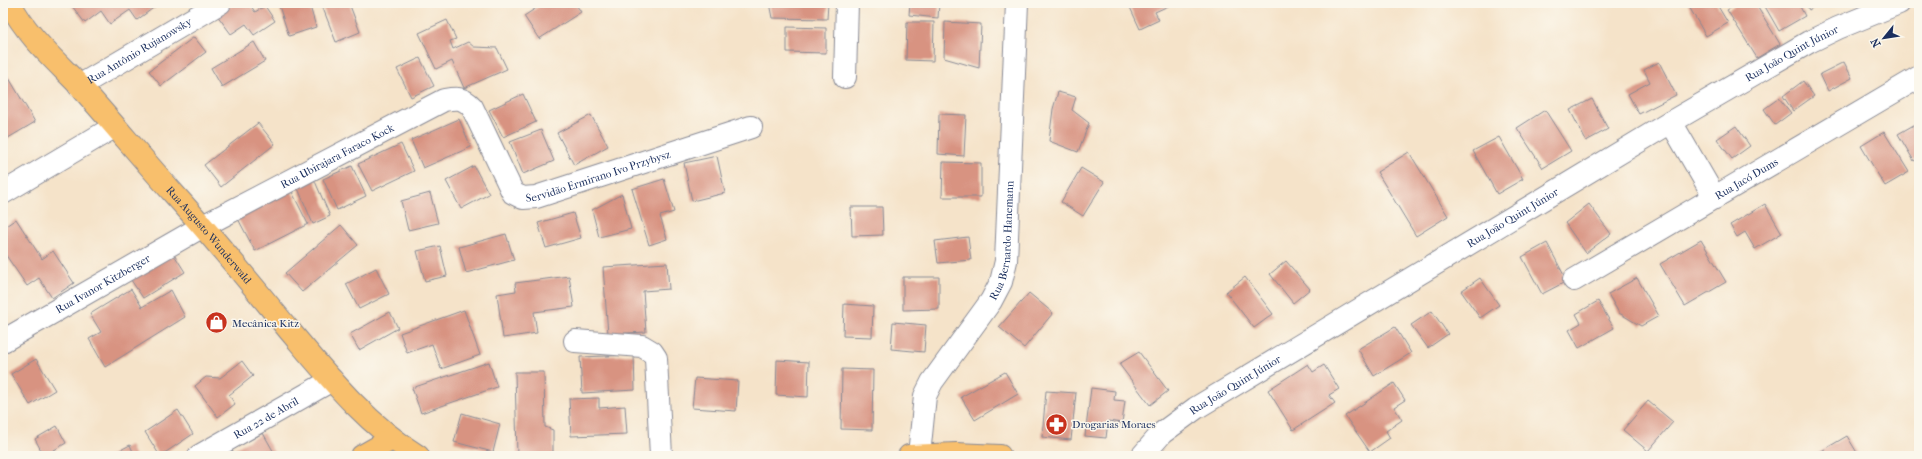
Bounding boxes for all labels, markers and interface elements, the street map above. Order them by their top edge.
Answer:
street label: Rua Antônio Rujanowsky [85,14,195,87]
north arrow [1864,18,1904,58]
street label: Rua João Quint Júnior [1743,23,1841,85]
text: N [1868,35,1883,50]
street label: Rua Ubirajara Faraco Kock [278,121,397,191]
street label: Servidão Ermirano Ivo Przybysz [525,148,672,205]
street label: Rua Jacó Dums [1713,155,1781,203]
street label: Rua Bernardo Hanemann [987,180,1016,302]
street label: Rua Augusto Wunderwald [163,184,255,287]
street label: Rua João Quint Júnior [1464,185,1561,250]
street label: Rua Ivanor Kitzberger [53,252,153,316]
shop icon: Mecânica Kitz [204,310,230,336]
place label: Mecânica Kitz [232,317,299,330]
street label: Rua João Quint Júnior [1187,352,1284,418]
street label: Rua 22 de Abril [231,395,301,442]
pharmacy icon: Drogarias Moraes [1044,411,1070,437]
place label: Drogarias Moraes [1072,418,1156,431]

